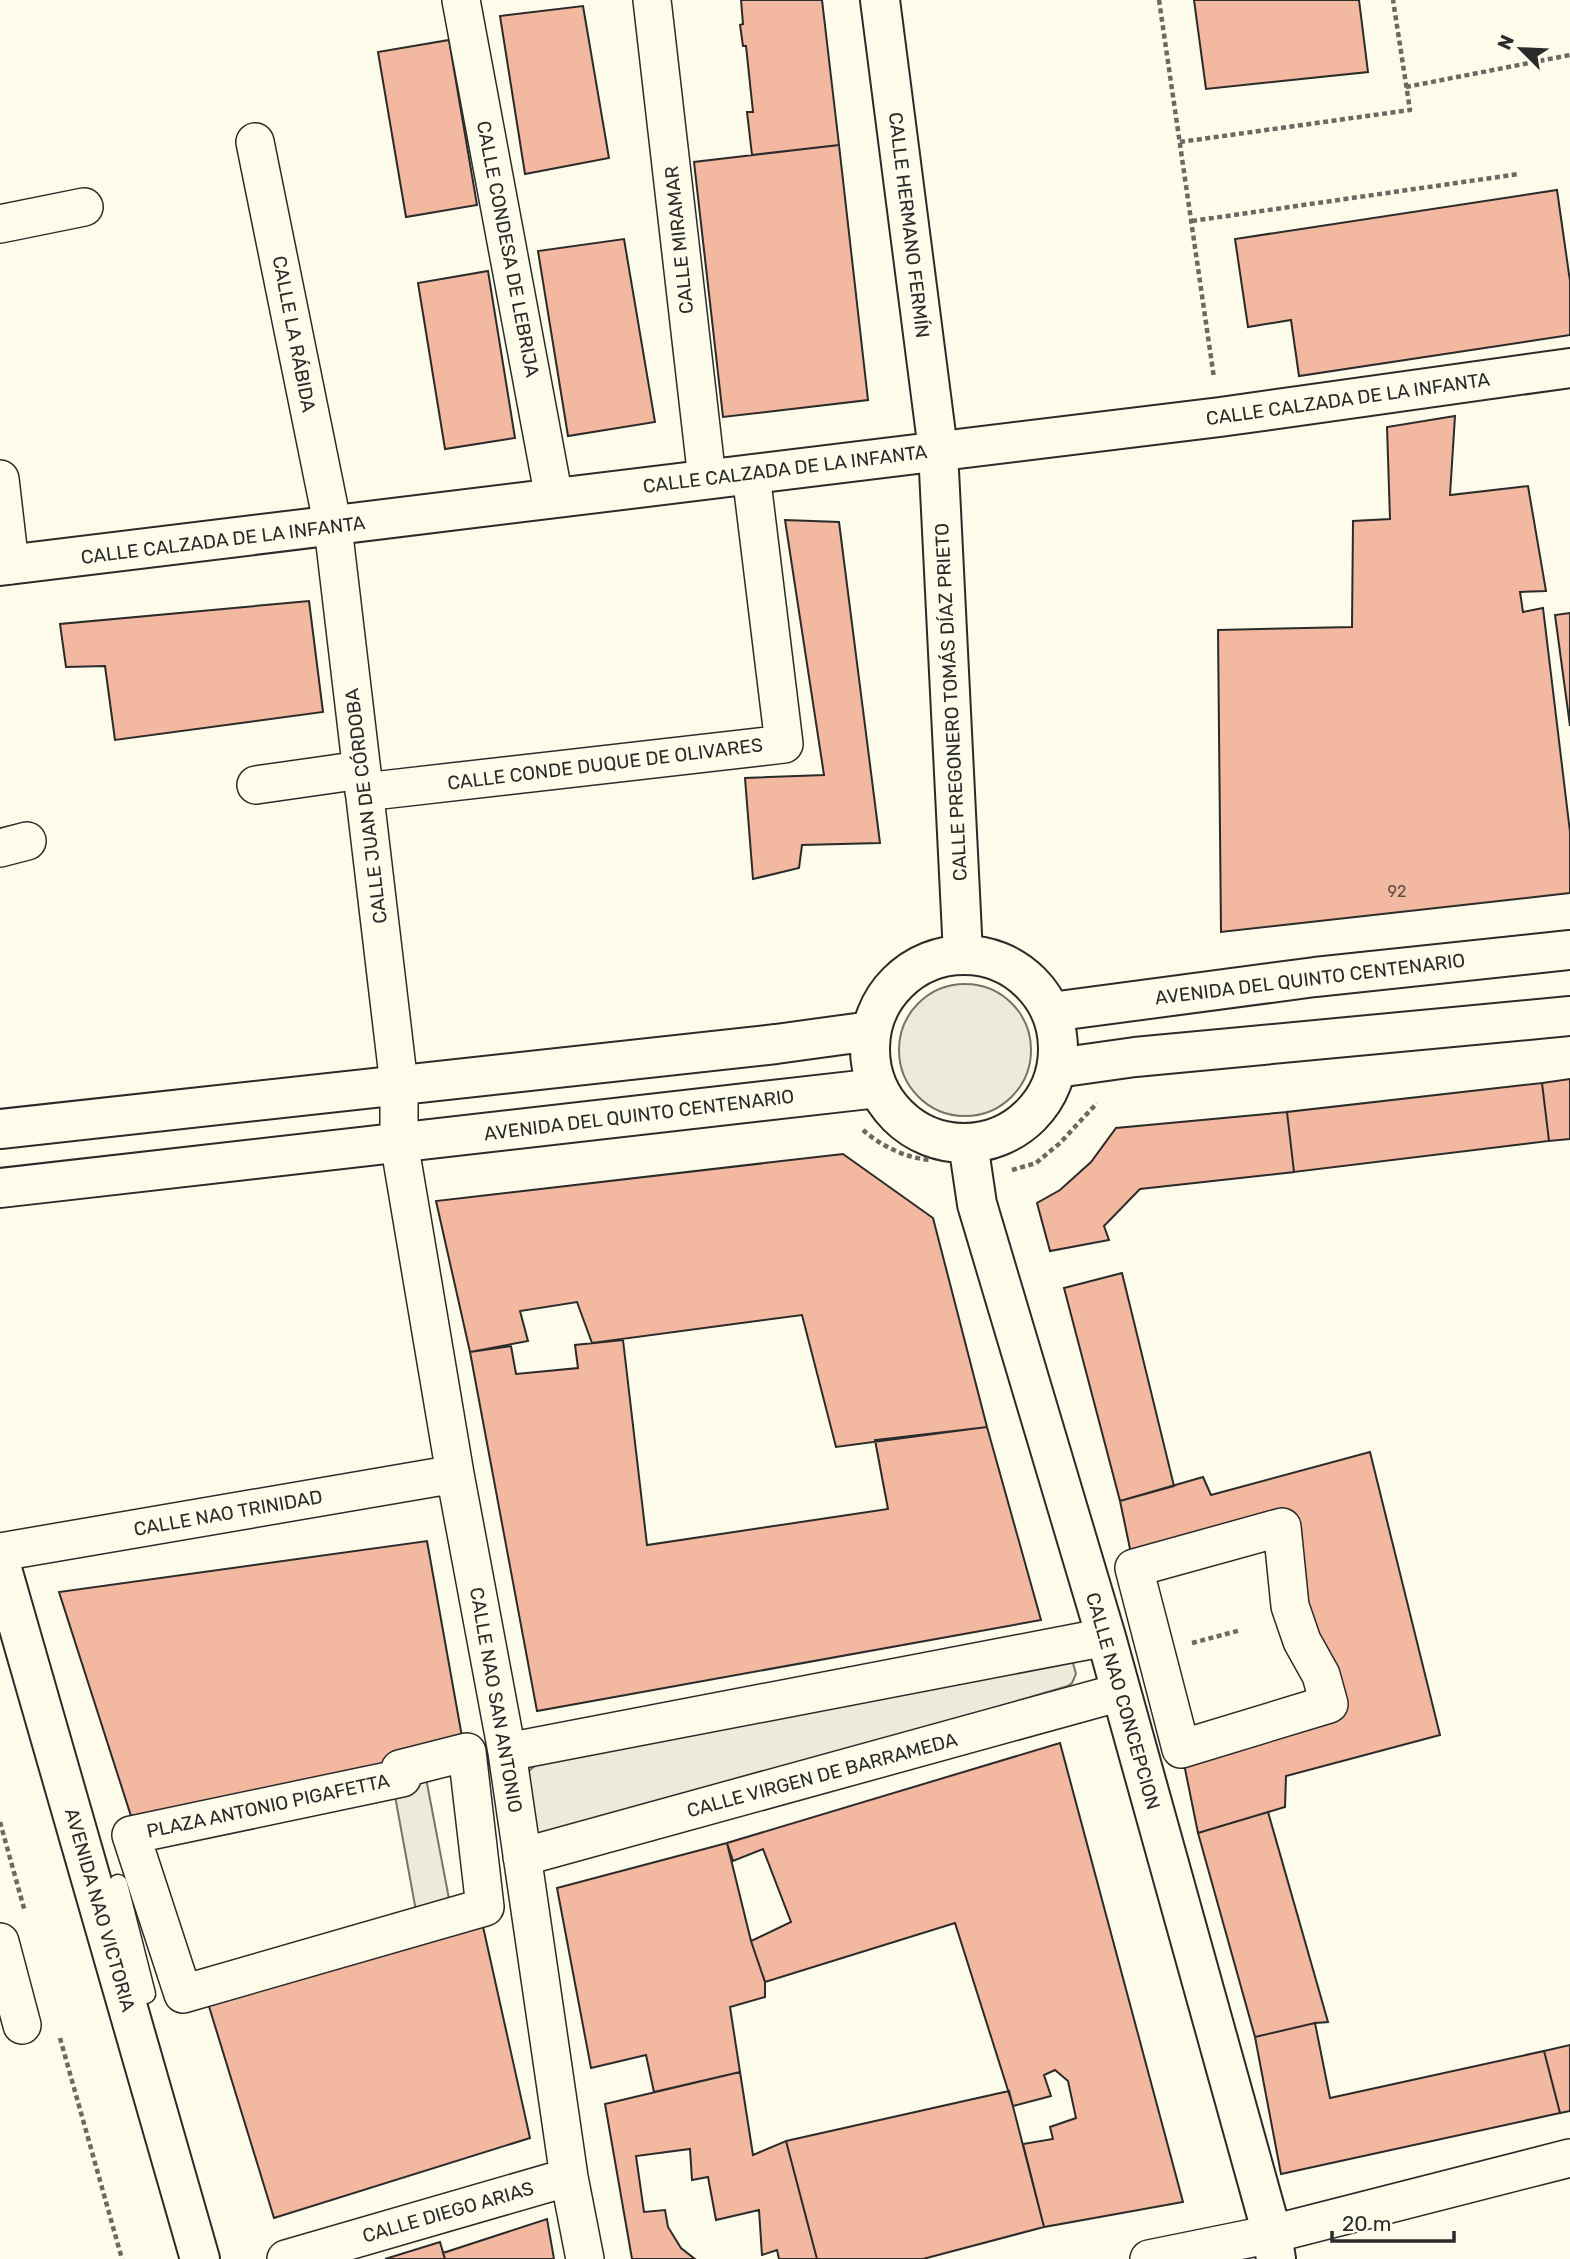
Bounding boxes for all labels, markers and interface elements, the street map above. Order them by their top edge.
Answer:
north arrow [1486,14,1556,84]
text: N [1493,31,1519,53]
street label: CALLE HERMANO FERMÍN [884,111,934,339]
street label: CALLE CONDESA DE LEBRIJA [472,119,544,380]
street label: CALLE MIRAMAR [660,165,698,315]
street label: CALLE LA RÁBIDA [268,254,321,415]
street label: CALLE CALZADA DE LA INFANTA [1205,368,1492,430]
street label: CALLE CALZADA DE LA INFANTA [641,440,929,498]
street label: CALLE CALZADA DE LA INFANTA [79,511,367,569]
street label: CALLE PREGONERO TOMÁS DÍAZ PRIETO [930,522,972,882]
street label: CALLE JUAN DE CÓRDOBA [340,687,392,925]
street label: CALLE CONDE DUQUE DE OLIVARES [446,733,764,795]
house number: 92 [1388,882,1406,901]
street label: AVENIDA DEL QUINTO CENTENARIO [1154,949,1466,1009]
street label: AVENIDA DEL QUINTO CENTENARIO [483,1085,795,1145]
street label: CALLE NAO TRINIDAD [132,1485,324,1541]
street label: CALLE NAO SAN ANTONIO [465,1585,527,1815]
street label: CALLE NAO CONCEPCION [1081,1590,1165,1812]
street label: CALLE VIRGEN DE BARRAMEDA [684,1728,960,1822]
street label: PLAZA ANTONIO PIGAFETTA [145,1769,392,1843]
street label: AVENIDA NAO VICTORIA [60,1806,140,2015]
street label: CALLE DIEGO ARIAS [360,2177,536,2247]
scale bar [1332,2200,1454,2244]
text: 20 m [1342,2211,1391,2236]

